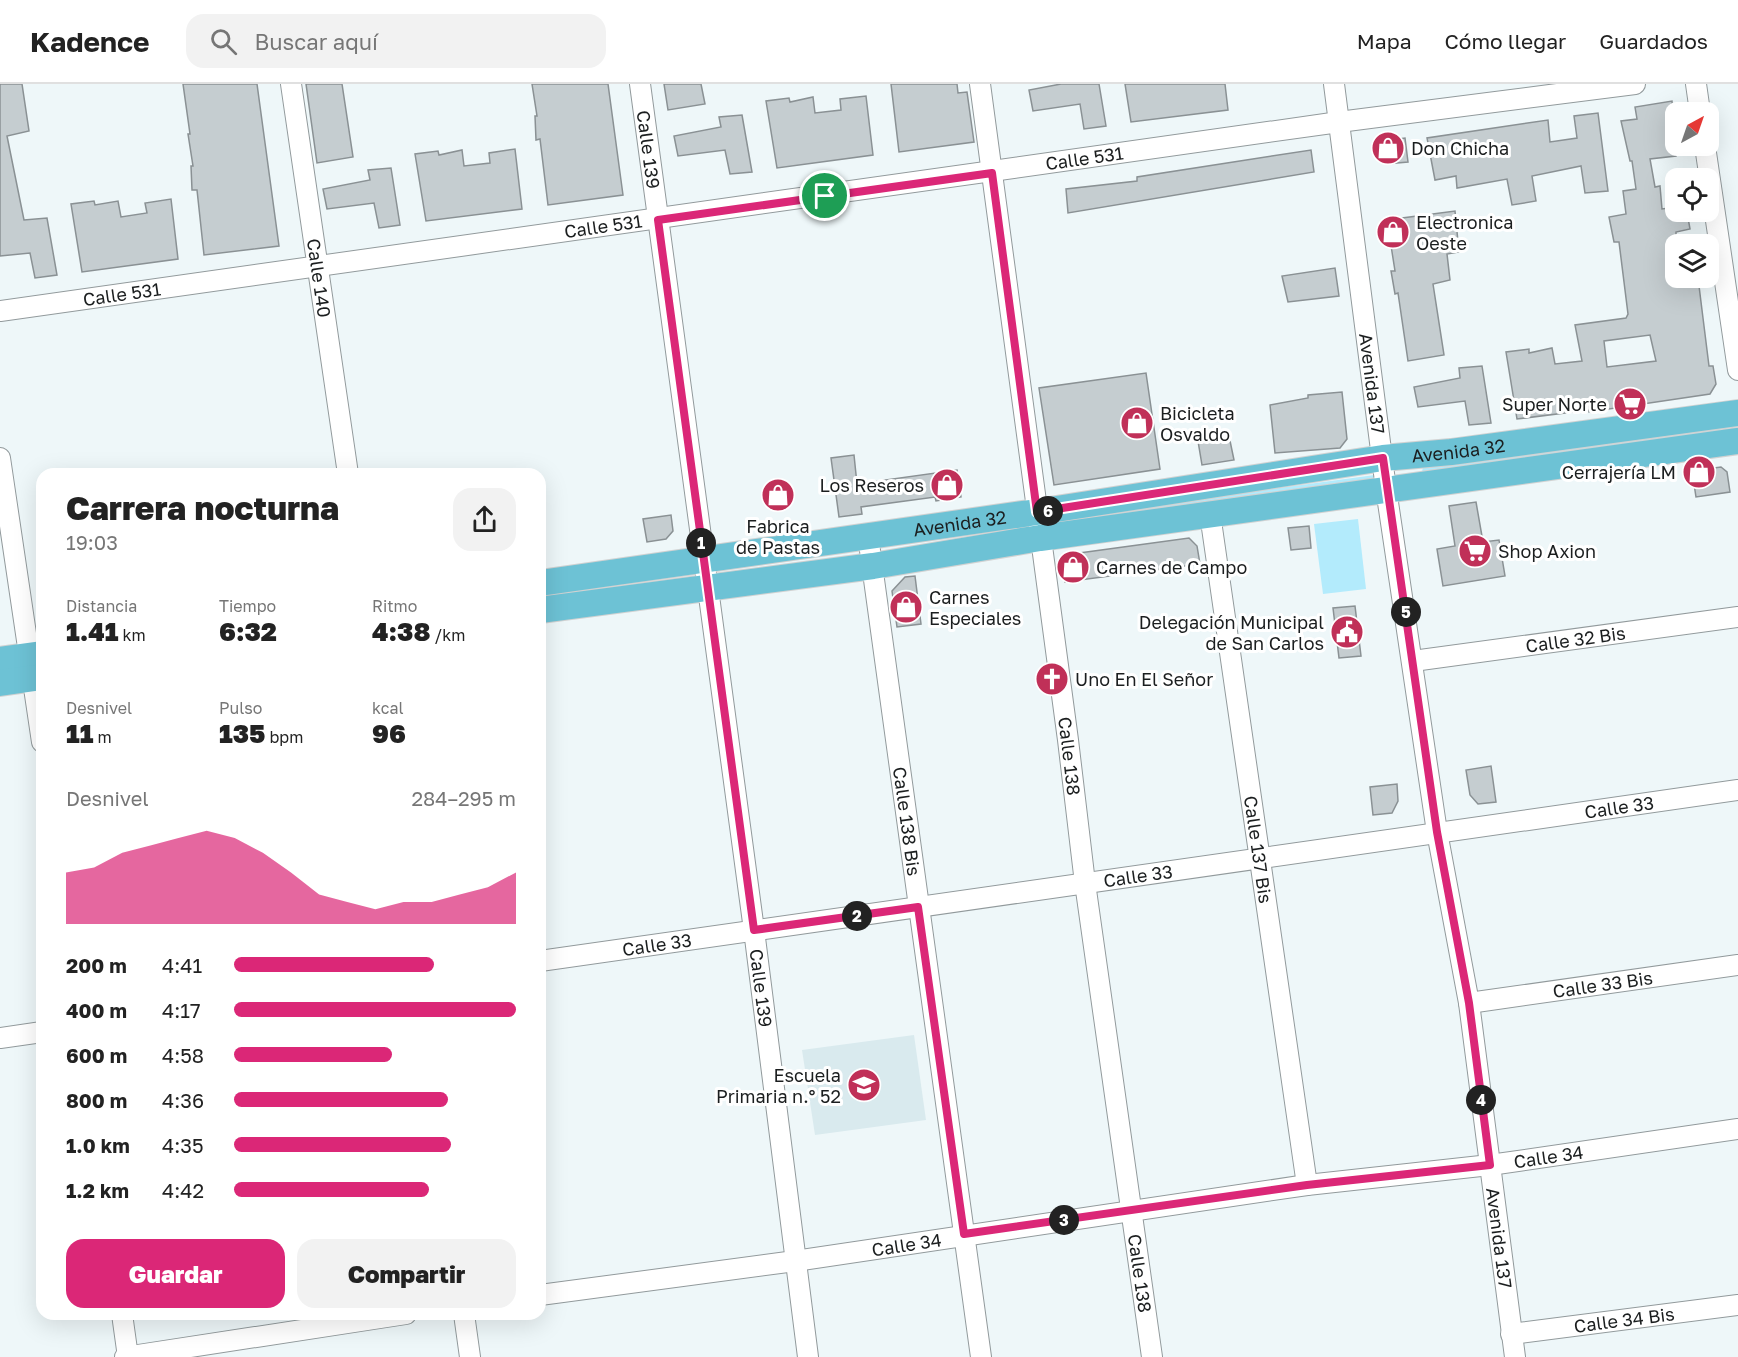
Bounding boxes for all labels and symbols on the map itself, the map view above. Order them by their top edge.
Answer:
north arrow [1665,102,1719,156]
street label: Calle 139 [633,109,665,190]
shop icon: Don Chicha [1370,130,1406,166]
place label: Don Chicha [1411,137,1509,159]
street label: Calle 531 [1044,142,1125,174]
pin [799,170,850,221]
street label: Calle 531 [563,209,644,242]
place label: Electronica Oeste [1416,211,1514,254]
shop icon: Electronica Oeste [1375,214,1411,250]
street label: Calle 140 [303,237,336,319]
street label: Calle 531 [81,277,162,310]
street label: Avenida 137 [1355,332,1390,435]
supermarket icon: Super Norte [1612,386,1648,422]
place label: Super Norte [1502,393,1607,415]
place label: Bicicleta Osvaldo [1160,402,1235,445]
shop icon: Bicicleta Osvaldo [1119,405,1155,441]
street label: Avenida 32 [1411,434,1506,466]
shop icon: Cerrajería LM [1681,454,1717,490]
place label: Cerrajería LM [1562,461,1676,483]
shop icon: Los Reseros [929,467,965,503]
place label: Los Reseros [819,474,924,496]
shop icon: Fabrica de Pastas [760,477,796,513]
pin: 6 [1033,496,1063,526]
street label: Avenida 32 [912,506,1008,541]
place label: Fabrica de Pastas [736,515,820,558]
pin: 1 [686,528,716,558]
supermarket icon: Shop Axion [1457,533,1493,569]
place label: Shop Axion [1498,540,1596,562]
shop icon: Carnes de Campo [1055,549,1091,585]
place label: Carnes de Campo [1096,556,1247,578]
place label: Carnes Especiales [929,586,1021,629]
shop icon: Carnes Especiales [888,589,924,625]
pin: 5 [1391,597,1421,627]
place label: Delegación Municipal de San Carlos [1139,611,1324,654]
public building icon: Delegación Municipal de San Carlos [1329,614,1365,650]
street label: Calle 32 Bis [1524,621,1627,657]
church icon: Uno En El Señor [1034,661,1070,697]
place label: Uno En El Señor [1075,668,1213,690]
street label: Calle 138 [1054,715,1085,797]
street label: Calle 138 Bis [889,765,926,877]
street label: Calle 33 [1583,791,1655,823]
street label: Calle 137 Bis [1240,794,1277,905]
street label: Calle 33 [1102,860,1174,891]
pin: 2 [842,901,872,931]
street label: Calle 33 [621,929,693,960]
street label: Calle 139 [745,947,777,1028]
street label: Calle 33 Bis [1551,966,1654,1002]
place label: Escuela Primaria n.° 52 [716,1064,841,1107]
school or university icon: Escuela Primaria n.° 52 [846,1067,882,1103]
pin: 4 [1466,1085,1496,1115]
street label: Calle 34 [1512,1141,1585,1172]
street label: Avenida 137 [1482,1186,1517,1290]
pin: 3 [1049,1205,1079,1235]
street label: Calle 34 [870,1228,943,1260]
street label: Calle 138 [1124,1233,1157,1314]
street label: Calle 34 Bis [1573,1302,1676,1337]

